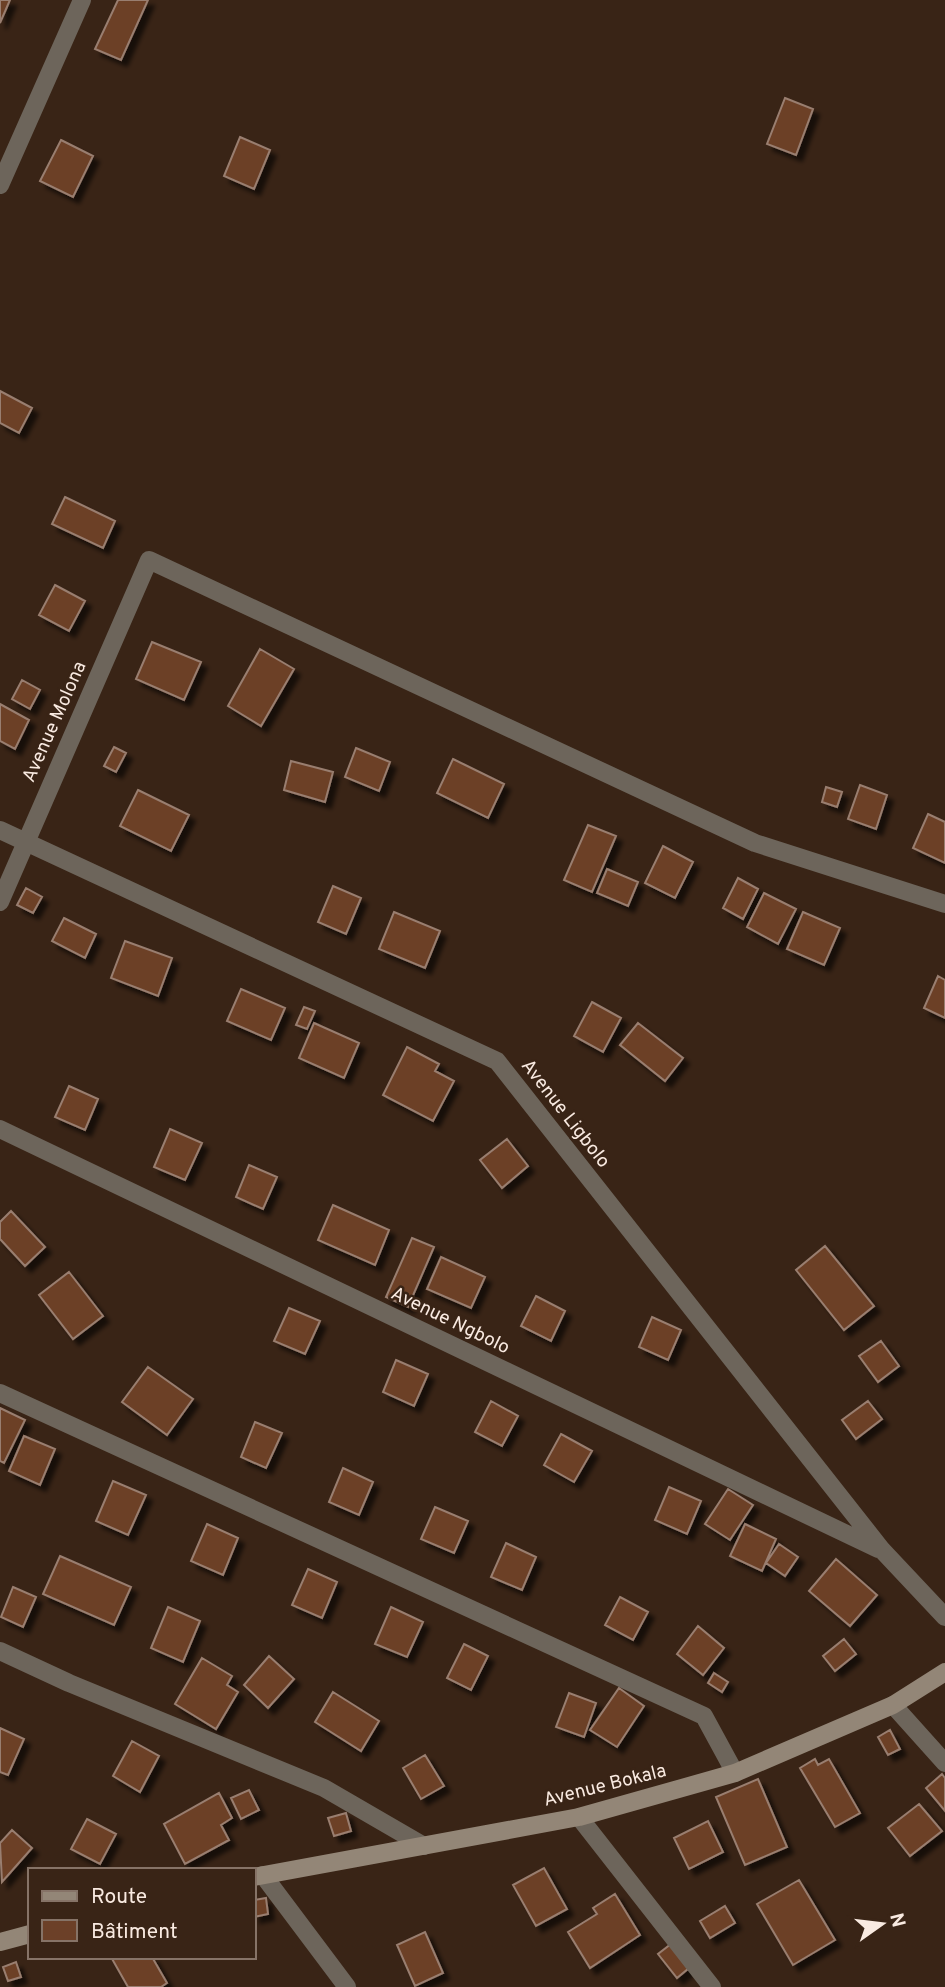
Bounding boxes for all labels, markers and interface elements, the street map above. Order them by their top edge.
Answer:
street label: Avenue Molona [18,658,92,786]
street label: Avenue Ligbolo [515,1055,615,1173]
street label: Avenue Ngbolo [387,1282,513,1360]
street label: Avenue Bokala [541,1759,669,1813]
legend [28,1868,256,1959]
text: Route [91,1884,147,1911]
north arrow [847,1889,917,1959]
text: N [883,1911,910,1930]
text: Bâtiment [91,1919,178,1946]

